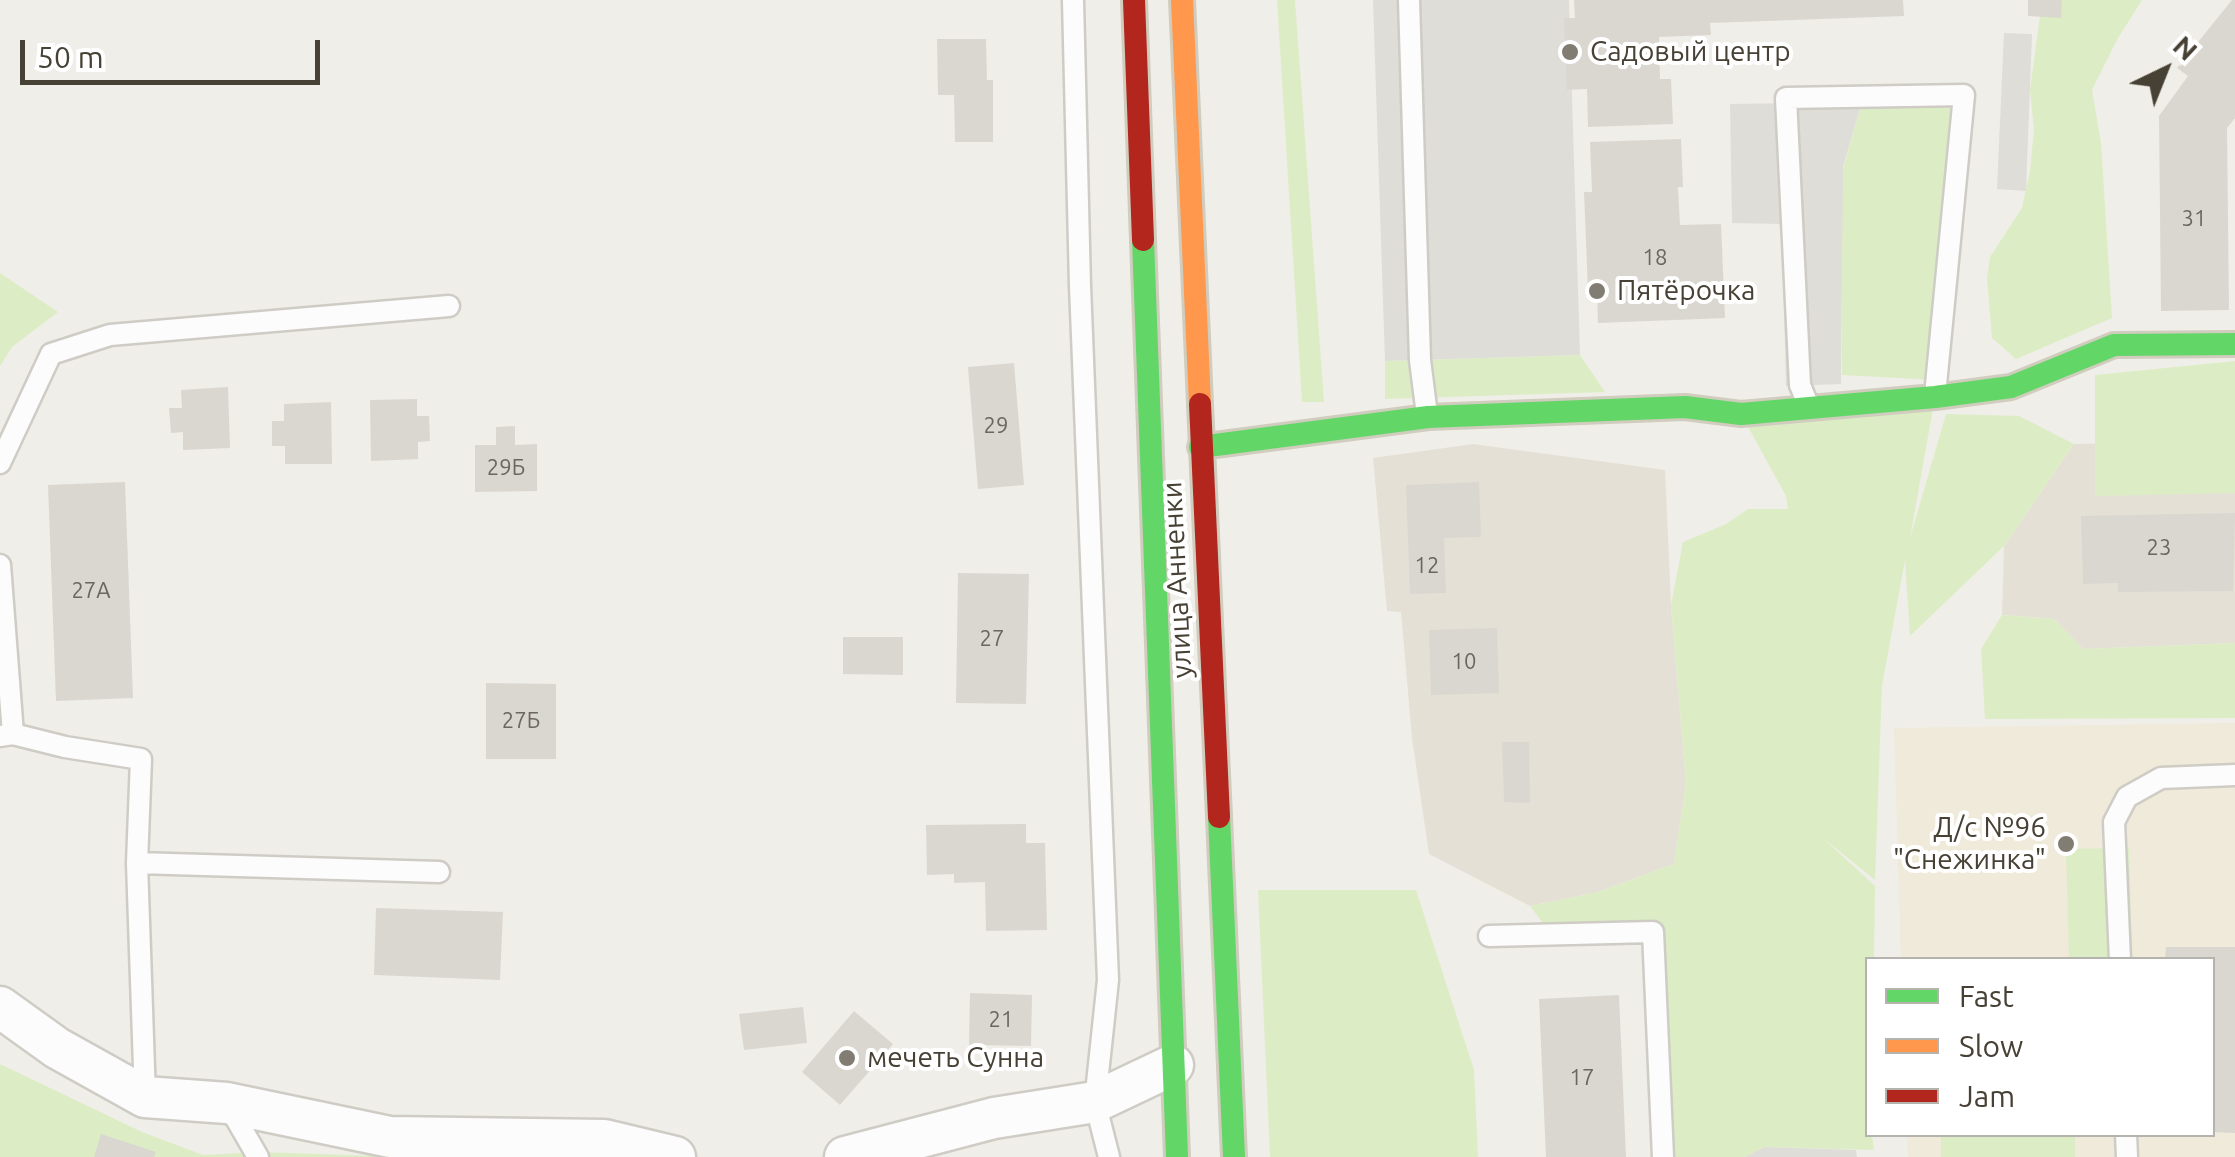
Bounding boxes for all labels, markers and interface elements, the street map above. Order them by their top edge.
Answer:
scale bar [25,20,325,82]
north arrow [2115,20,2215,120]
text: N [2168,29,2204,66]
place label: Садовый центр [1590,35,1791,69]
text: 50 m [37,40,104,74]
marker: Садовый центр [1559,41,1581,63]
house number: 31 [2182,206,2206,232]
house number: 18 [1643,245,1667,271]
place label: Пятёрочка [1617,274,1755,308]
marker: Пятёрочка [1586,280,1608,302]
house number: 29 [984,413,1008,439]
house number: 29Б [487,455,525,481]
street label: улица Анненки [1155,481,1199,679]
house number: 23 [2147,535,2171,561]
house number: 12 [1415,553,1439,579]
house number: 27А [71,578,111,604]
house number: 27 [980,626,1004,652]
house number: 10 [1452,649,1476,675]
house number: 27Б [502,708,540,734]
place label: Д/с №96 "Снежинка" [1893,811,2046,877]
marker: Д/с №96 "Снежинка" [2055,833,2077,855]
legend [1865,957,2215,1137]
text: Fast [1959,979,2014,1013]
house number: 21 [989,1007,1013,1033]
text: Slow [1959,1029,2023,1063]
place label: мечеть Сунна [867,1041,1044,1075]
marker: мечеть Сунна [836,1047,858,1069]
house number: 17 [1570,1065,1594,1091]
text: Jam [1959,1079,2015,1113]

